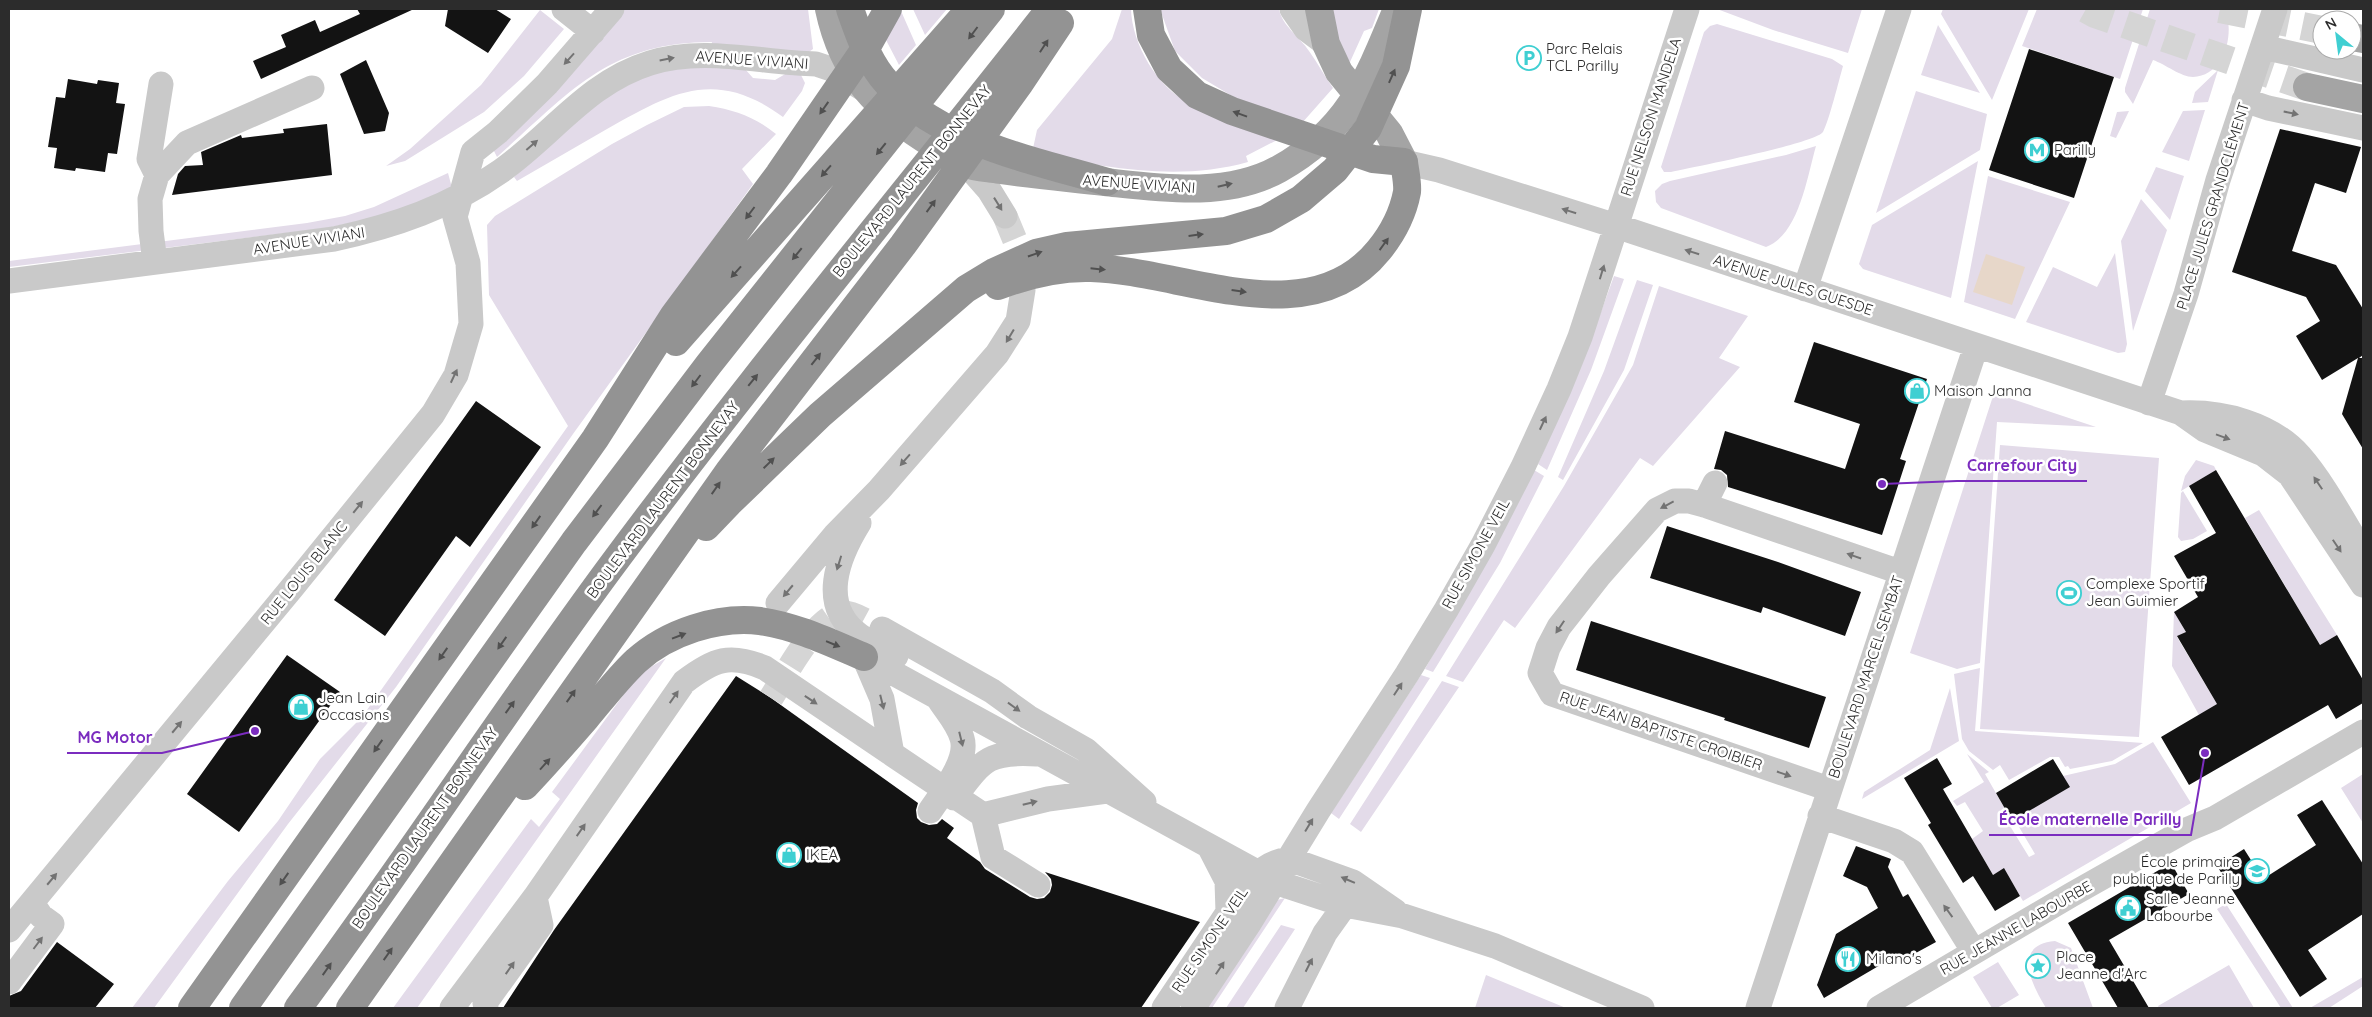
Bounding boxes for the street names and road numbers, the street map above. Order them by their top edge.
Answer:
street label: RUE NELSON MANDELA [1616,35,1685,199]
street label: AVENUE VIVIANI [695,46,809,73]
street label: BOULEVARD LAURENT BONNEVAY [828,80,996,281]
street label: PLACE JULES GRANDCLÉMENT [2172,100,2253,312]
street label: AVENUE VIVIANI [1082,170,1196,197]
street label: AVENUE VIVIANI [252,222,366,259]
street label: AVENUE JULES GUESDE [1711,250,1875,319]
street label: BOULEVARD LAURENT BONNEVAY [582,397,743,602]
street label: RUE SIMONE VEIL [1437,495,1514,612]
street label: RUE LOUIS BLANC [256,517,351,628]
street label: BOULEVARD MARCEL SEMBAT [1824,573,1907,781]
street label: RUE JEAN BAPTISTE CROIBIER [1557,687,1765,774]
street label: BOULEVARD LAURENT BONNEVAY [347,723,502,932]
street label: RUE JEANNE LABOURBE [1936,876,2095,979]
street label: RUE SIMONE VEIL [1167,883,1252,996]

